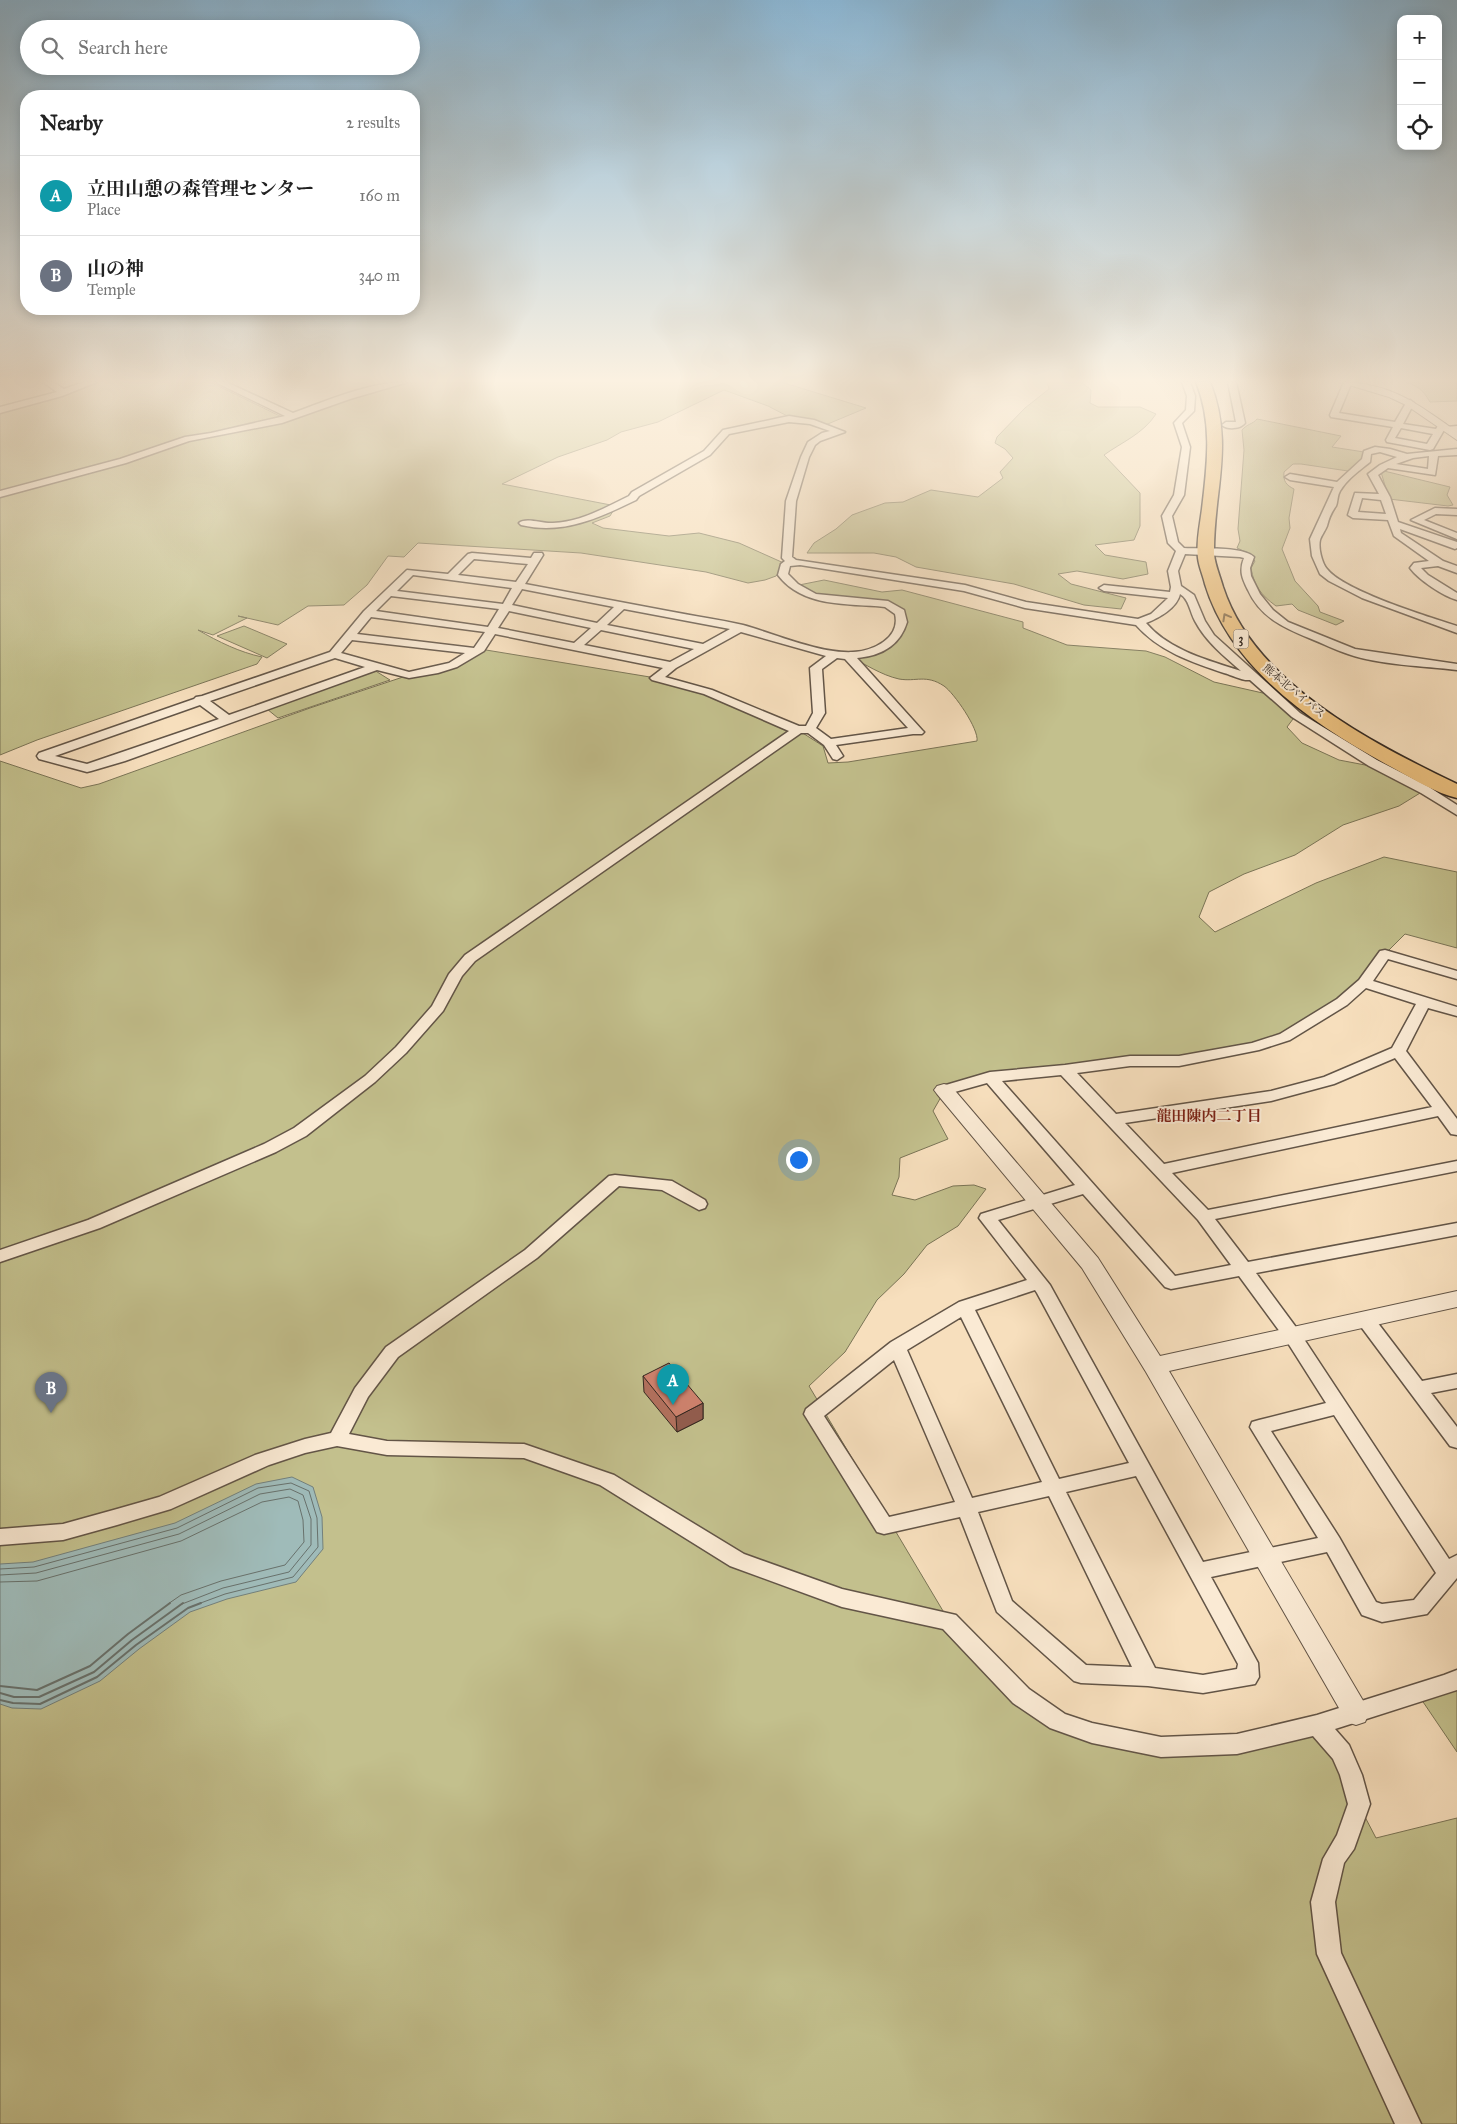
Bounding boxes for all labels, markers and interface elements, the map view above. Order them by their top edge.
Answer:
map controls [1397,15,1442,150]
button: + [1397,15,1442,60]
search box [20,20,420,75]
icon: search [38,34,66,62]
text: Search here [78,36,168,59]
button: − [1397,60,1442,105]
button: locate [1397,105,1442,150]
text: Nearby [40,110,103,136]
text: 2 results [346,113,400,132]
text: 立田山憩の森管理センター [87,177,314,200]
text: A [51,186,61,205]
text: 160 m [359,186,400,205]
text: Place [87,200,121,219]
text: 山の神 [87,257,144,280]
text: B [51,266,61,285]
text: 340 m [358,266,400,285]
text: Temple [87,280,136,299]
one-way arrow [1222,613,1232,622]
road number: 3 [1234,630,1248,648]
street label: 熊本北バイパス [1260,661,1328,721]
district label: 龍田陳内二丁目 [1156,1107,1262,1125]
your location [786,1147,812,1173]
pin: A [657,1364,689,1405]
pin: B [35,1372,67,1413]

